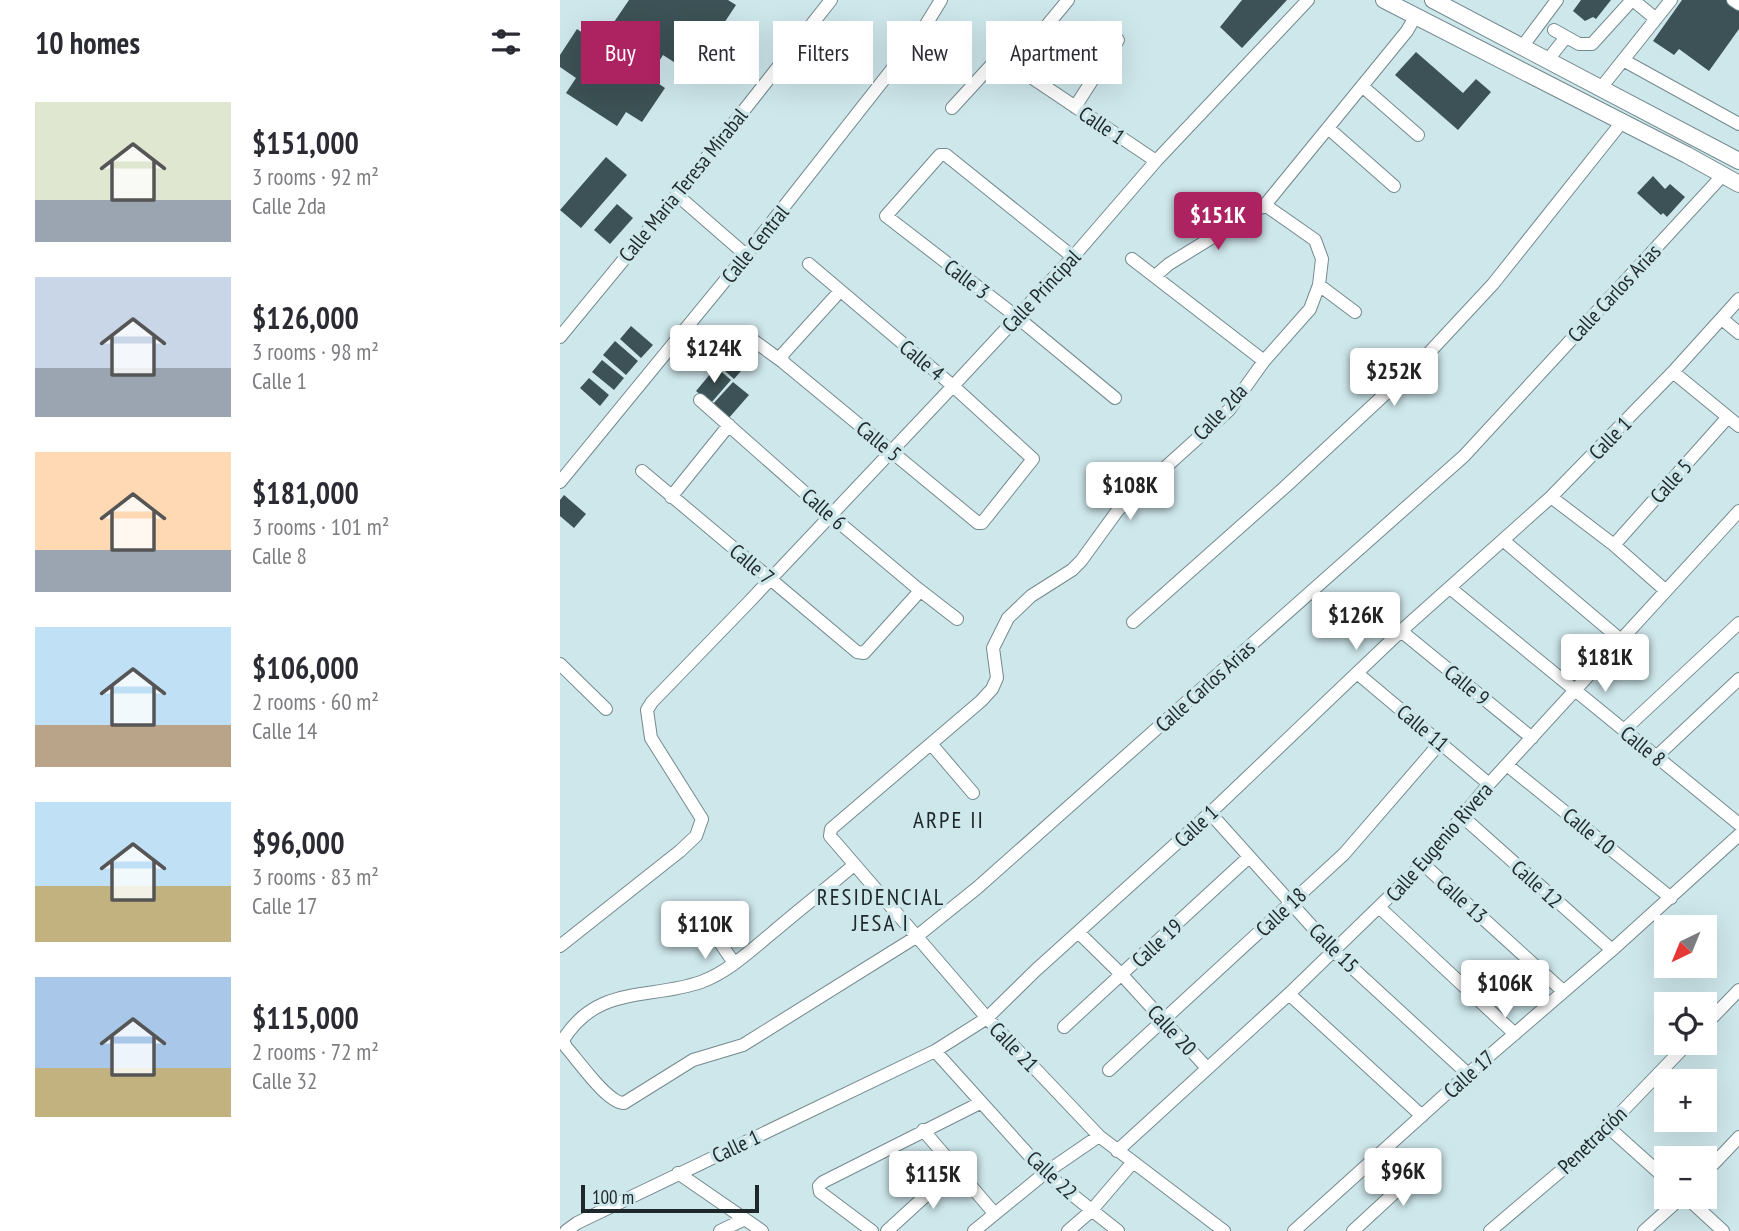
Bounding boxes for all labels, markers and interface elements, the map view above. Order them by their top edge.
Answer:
chip: Buy [581,21,660,84]
chip: Rent [674,21,759,84]
chip: Filters [773,21,873,84]
chip: New [887,21,972,84]
chip: Apartment [986,21,1122,84]
text: 10 homes [35,23,140,62]
icon: filters [487,23,525,61]
street label: Calle 1 [1074,100,1130,150]
street label: Calle Maria Teresa Mirabal [613,103,753,267]
text: $151,000 [252,123,359,162]
icon: home [91,130,175,214]
text: 3 rooms · 92 m² [252,162,379,191]
text: Calle 2da [252,191,326,220]
pin: $151K [1169,192,1267,252]
street label: Calle Central [715,200,795,288]
text: $151K [1190,200,1246,229]
street label: Calle Carlos Arias [1562,238,1666,348]
street label: Calle Principal [996,244,1086,338]
street label: Calle 3 [939,253,995,305]
text: $126,000 [252,298,359,337]
icon: home [91,305,175,389]
pin: $124K [665,326,763,385]
text: $124K [686,333,742,362]
street label: Calle 4 [894,334,950,387]
text: 3 rooms · 98 m² [252,337,379,366]
pin: $252K [1345,348,1443,408]
text: $252K [1366,356,1422,385]
text: Calle 1 [252,366,307,395]
street label: Calle 2da [1187,378,1253,446]
street label: Calle 1 [1583,411,1637,465]
street label: Calle 5 [851,415,907,467]
street label: Calle 5 [1644,453,1698,509]
pin: $108K [1081,462,1179,522]
text: $108K [1102,470,1158,499]
text: $181,000 [252,473,359,512]
icon: home [91,480,175,564]
street label: Calle 6 [796,482,852,536]
text: 3 rooms · 101 m² [252,512,389,541]
street label: Calle 7 [724,538,780,590]
text: Calle 8 [252,541,307,570]
pin: $126K [1307,592,1405,652]
text: $126K [1328,600,1384,629]
street label: Calle Carlos Arias [1150,634,1260,738]
pin: $181K [1556,634,1654,694]
text: $181K [1577,642,1633,671]
text: $106,000 [252,648,359,687]
icon: home [91,655,175,739]
street label: Calle 9 [1439,659,1495,711]
text: 2 rooms · 60 m² [252,687,379,716]
street label: Calle 11 [1392,699,1454,757]
text: Calle 14 [252,716,317,745]
street label: Calle 8 [1615,720,1671,772]
street label: Calle Eugenio Rivera [1380,777,1498,907]
street label: Calle 1 [1168,799,1224,853]
street label: Calle 10 [1557,802,1621,860]
district label: ARPE II [913,805,985,834]
text: $96,000 [252,823,345,862]
icon: home [91,830,175,914]
street label: Calle 12 [1506,854,1568,914]
text: 3 rooms · 83 m² [252,862,379,891]
street label: Calle 13 [1431,869,1493,929]
district label: RESIDENCIAL JESA I [817,882,945,937]
street label: Calle 18 [1250,882,1312,942]
text: Calle 17 [252,891,317,920]
pin: $110K [656,902,754,961]
text: $110K [677,909,733,938]
street label: Calle 19 [1126,913,1188,973]
north arrow [1654,915,1717,978]
map controls [1654,915,1717,1209]
street label: Calle 15 [1303,917,1365,979]
pin: $106K [1456,960,1554,1020]
text: $106K [1477,968,1533,997]
button: locate [1654,992,1717,1055]
text: $115,000 [252,998,359,1037]
street label: Calle 20 [1142,999,1202,1061]
icon: home [91,1005,175,1089]
street label: Calle 21 [984,1016,1044,1078]
text: 2 rooms · 72 m² [252,1037,379,1066]
street label: Calle 17 [1438,1044,1500,1104]
text: Calle 32 [252,1066,317,1095]
button: + [1654,1069,1717,1132]
street label: Penetración [1552,1101,1632,1179]
street label: Calle 1 [708,1123,764,1169]
street label: Calle 22 [1021,1145,1083,1205]
button: − [1654,1146,1717,1209]
pin: $96K [1362,1148,1444,1208]
pin: $115K [884,1152,982,1211]
text: $96K [1381,1156,1425,1185]
text: $115K [905,1159,961,1188]
scale bar [581,1182,760,1214]
text: 100 m [592,1185,634,1209]

